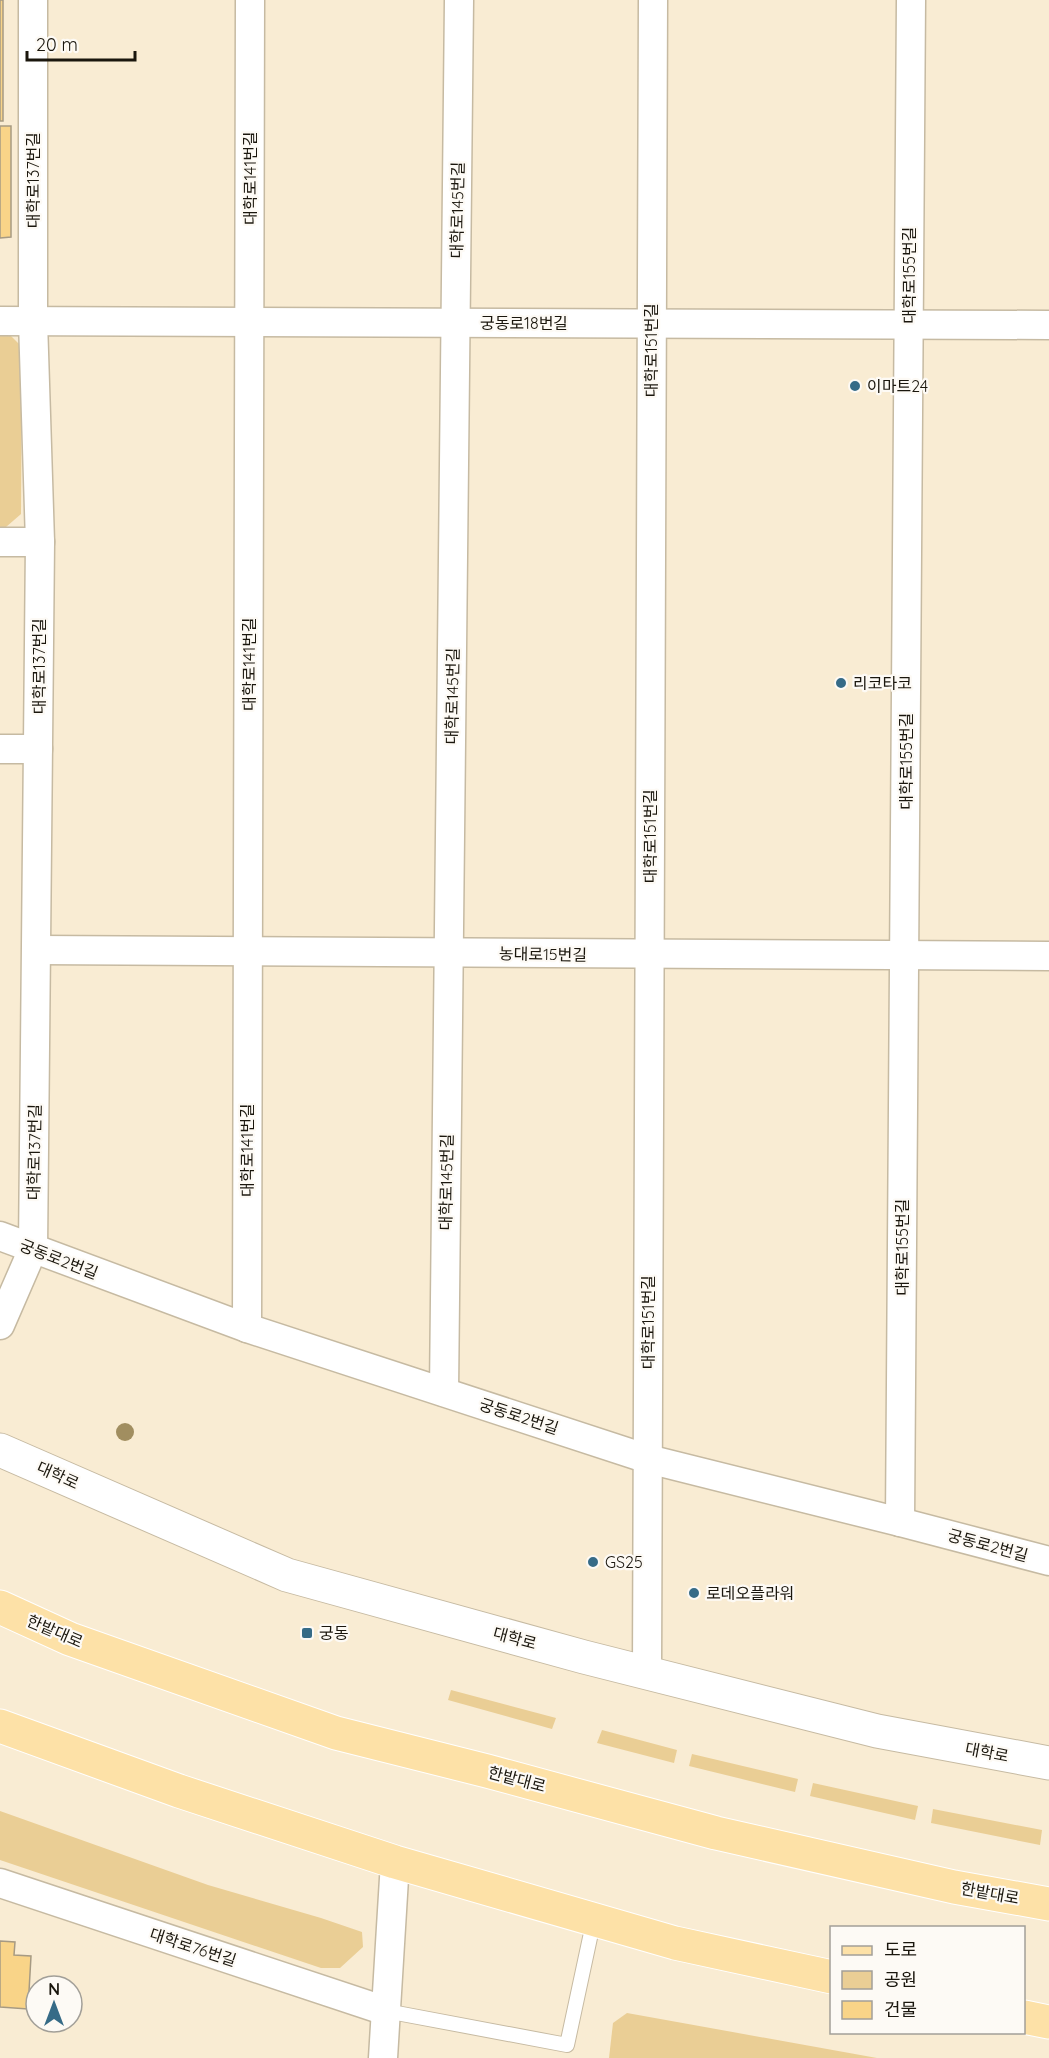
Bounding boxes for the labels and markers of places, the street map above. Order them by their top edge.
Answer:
place label: 이마트24 [867,376,928,396]
marker: 이마트24 [848,379,862,393]
place label: 리코타코 [853,673,912,693]
marker: 리코타코 [834,676,848,690]
place label: GS25 [605,1552,643,1572]
marker: GS25 [586,1555,600,1569]
place label: 로데오플라워 [706,1583,794,1603]
marker: 로데오플라워 [687,1586,701,1600]
place label: 궁동 [319,1623,349,1643]
marker: 궁동 [300,1626,314,1640]

